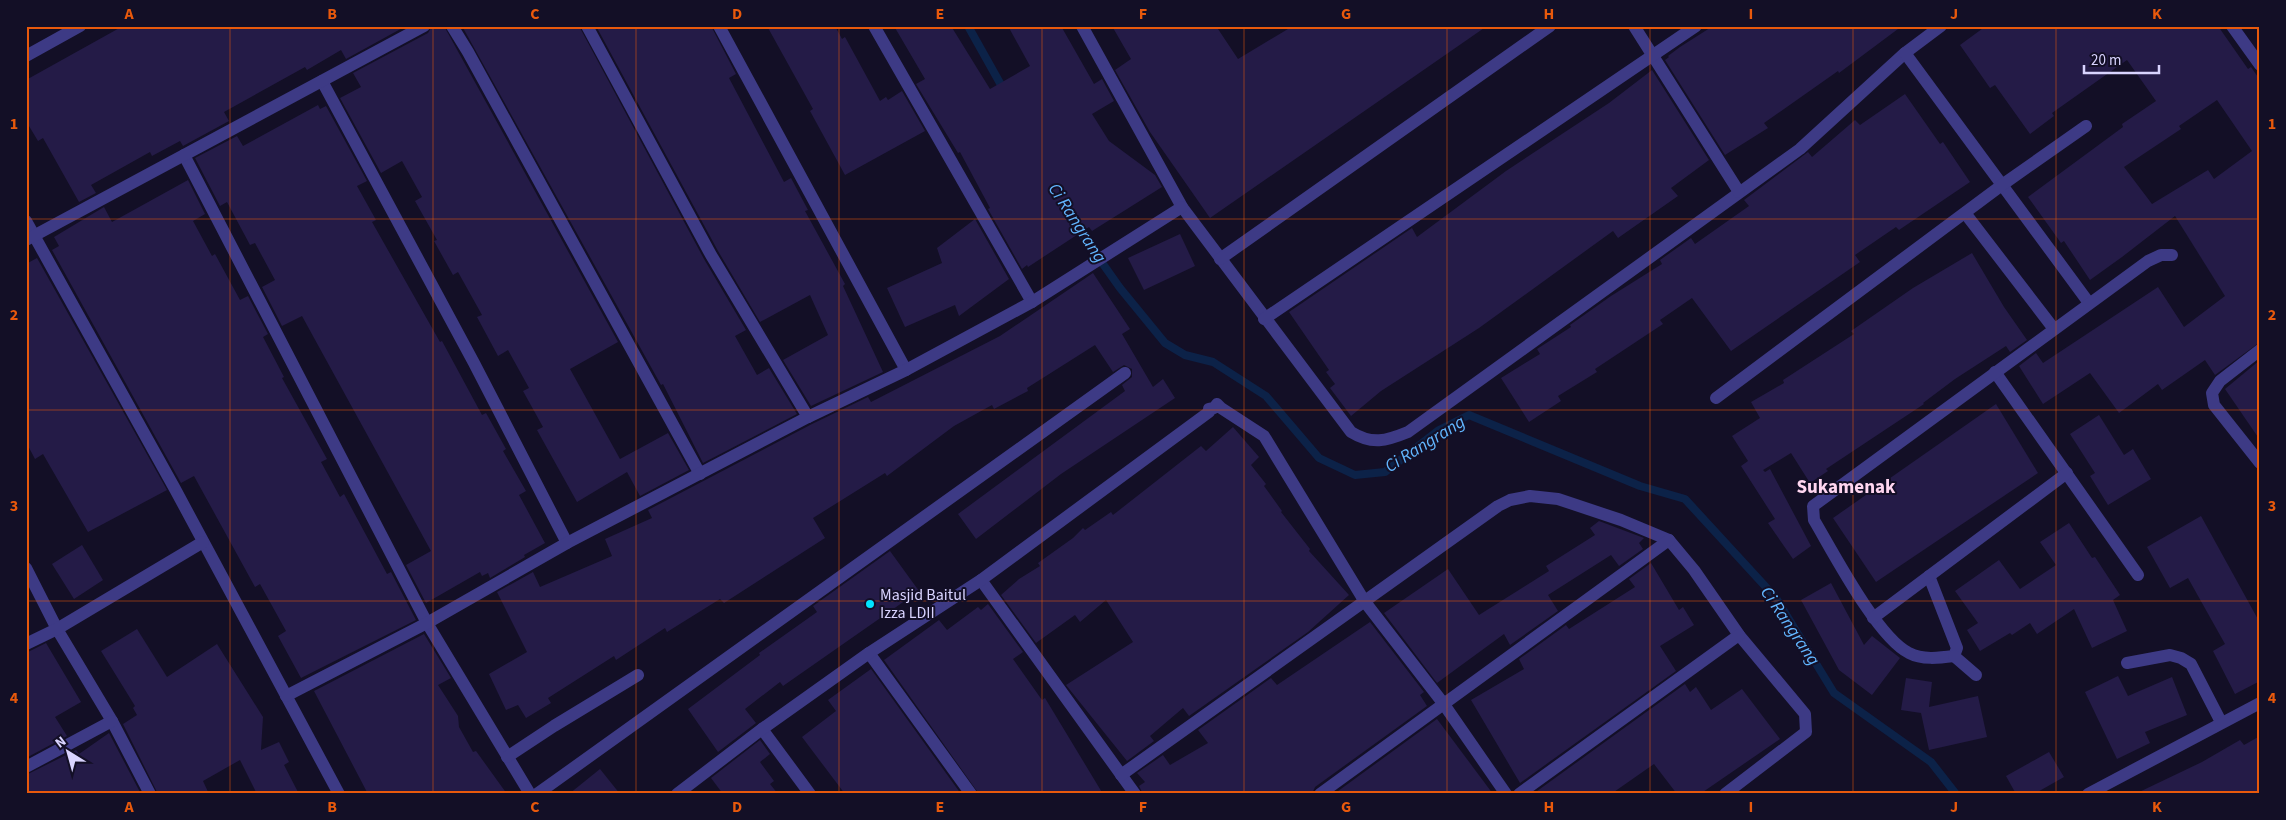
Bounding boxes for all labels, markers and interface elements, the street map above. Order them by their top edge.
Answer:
text: A [123,3,134,25]
text: B [327,3,337,25]
text: C [530,3,540,25]
text: D [732,3,742,25]
text: E [936,3,944,25]
text: F [1139,3,1147,25]
text: G [1341,3,1351,25]
text: H [1544,3,1554,25]
text: I [1749,3,1753,25]
text: J [1950,3,1958,25]
text: K [2152,3,2162,25]
scale bar [2084,42,2158,74]
text: 20 m [2091,50,2121,71]
text: 1 [10,113,18,135]
text: 1 [2268,113,2276,135]
water label: Ci Rangrang [1042,178,1112,268]
text: 2 [10,304,18,326]
text: 2 [2268,304,2276,326]
water label: Ci Rangrang [1380,409,1470,479]
district label: Sukamenak [1796,474,1896,501]
text: 3 [10,495,18,517]
text: 3 [2268,495,2276,517]
water label: Ci Rangrang [1754,581,1826,671]
place label: Masjid Baitul Izza LDII [880,584,966,624]
marker: Masjid Baitul Izza LDII [864,598,876,610]
text: 4 [10,687,19,709]
text: 4 [2268,687,2277,709]
north arrow [42,728,92,778]
text: N [51,732,71,753]
text: A [123,796,134,818]
text: B [327,796,337,818]
text: C [530,796,540,818]
text: D [732,796,742,818]
text: E [936,796,944,818]
text: F [1139,796,1147,818]
text: G [1341,796,1351,818]
text: H [1544,796,1554,818]
text: I [1749,796,1753,818]
text: J [1950,796,1958,818]
text: K [2152,796,2162,818]

